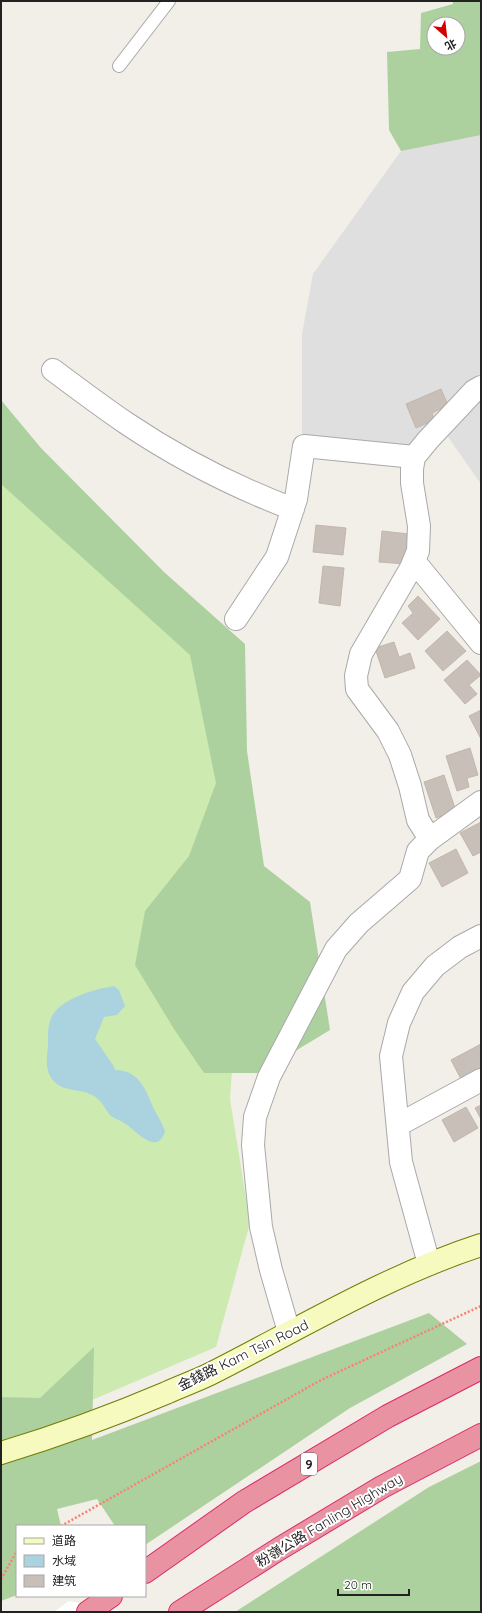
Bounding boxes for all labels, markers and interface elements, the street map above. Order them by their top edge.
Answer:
north arrow [426,16,466,56]
text: 北 [443,36,459,54]
street label: 金錢路 Kam Tsin Road [175,1315,311,1395]
road number: 9 [301,1453,317,1475]
street label: 粉嶺公路 Fanling Highway [252,1469,406,1571]
legend [16,1525,146,1597]
text: 道路 [52,1533,76,1548]
text: 水域 [52,1553,76,1568]
scale bar [338,1571,409,1597]
text: 建筑 [52,1573,76,1588]
text: 20 m [344,1577,372,1592]

